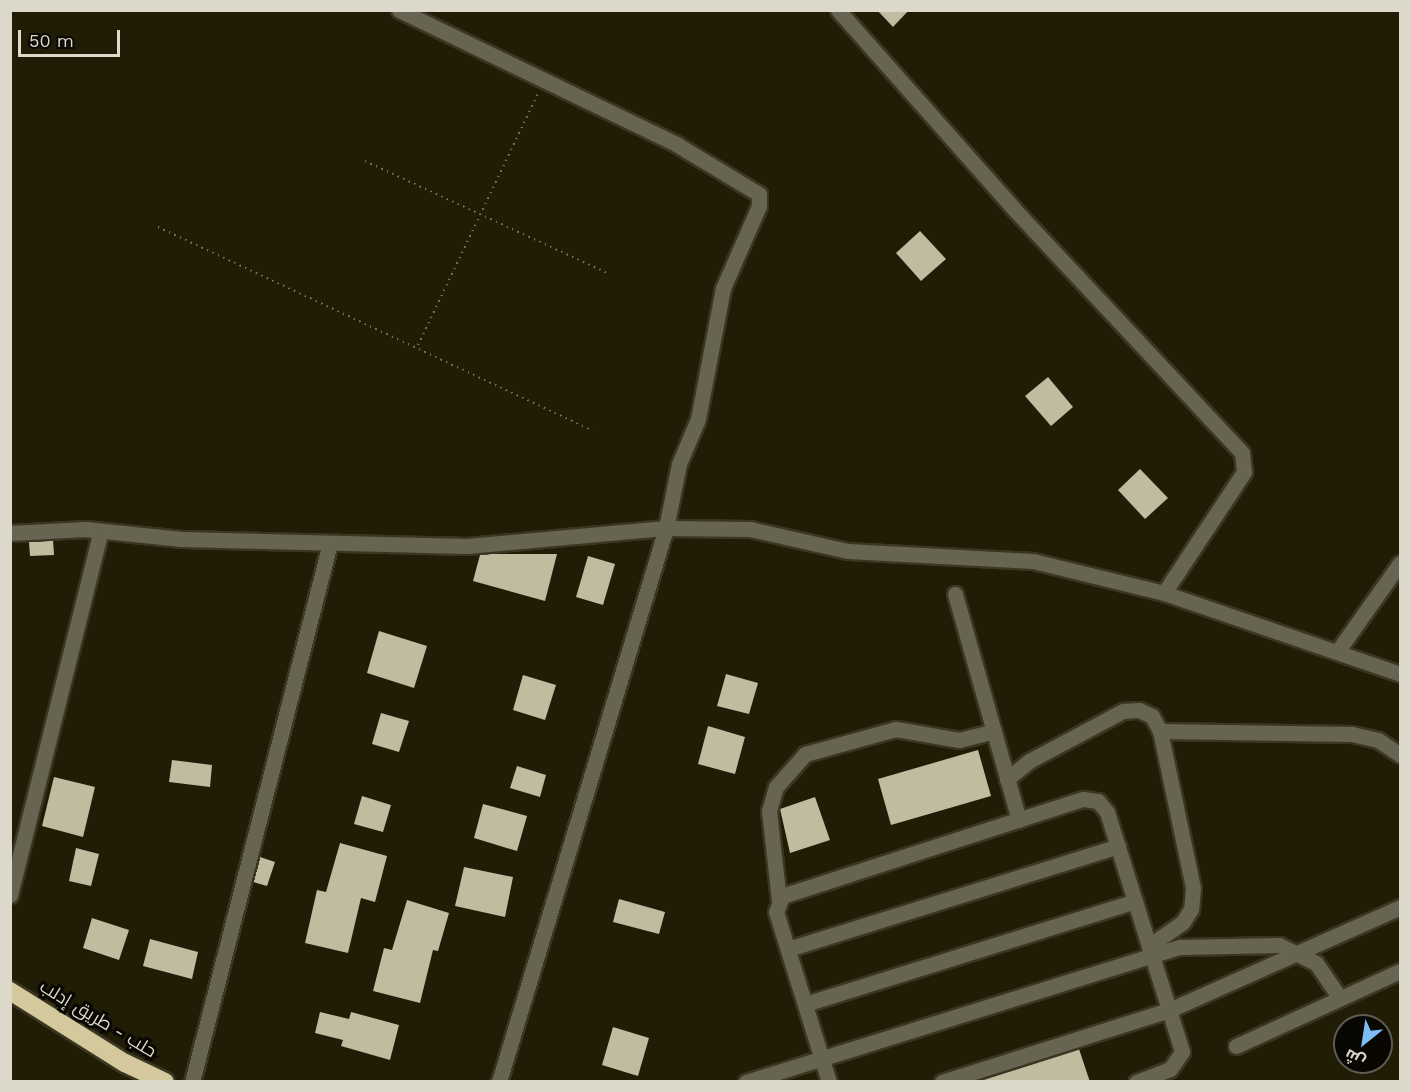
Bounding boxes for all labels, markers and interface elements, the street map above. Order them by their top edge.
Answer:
scale bar [21,18,123,56]
text: 50 m [29,30,74,51]
street label: حلب - طريق إدلب [36,976,160,1062]
north arrow [1333,1014,1393,1074]
text: ش [1341,1045,1368,1072]

